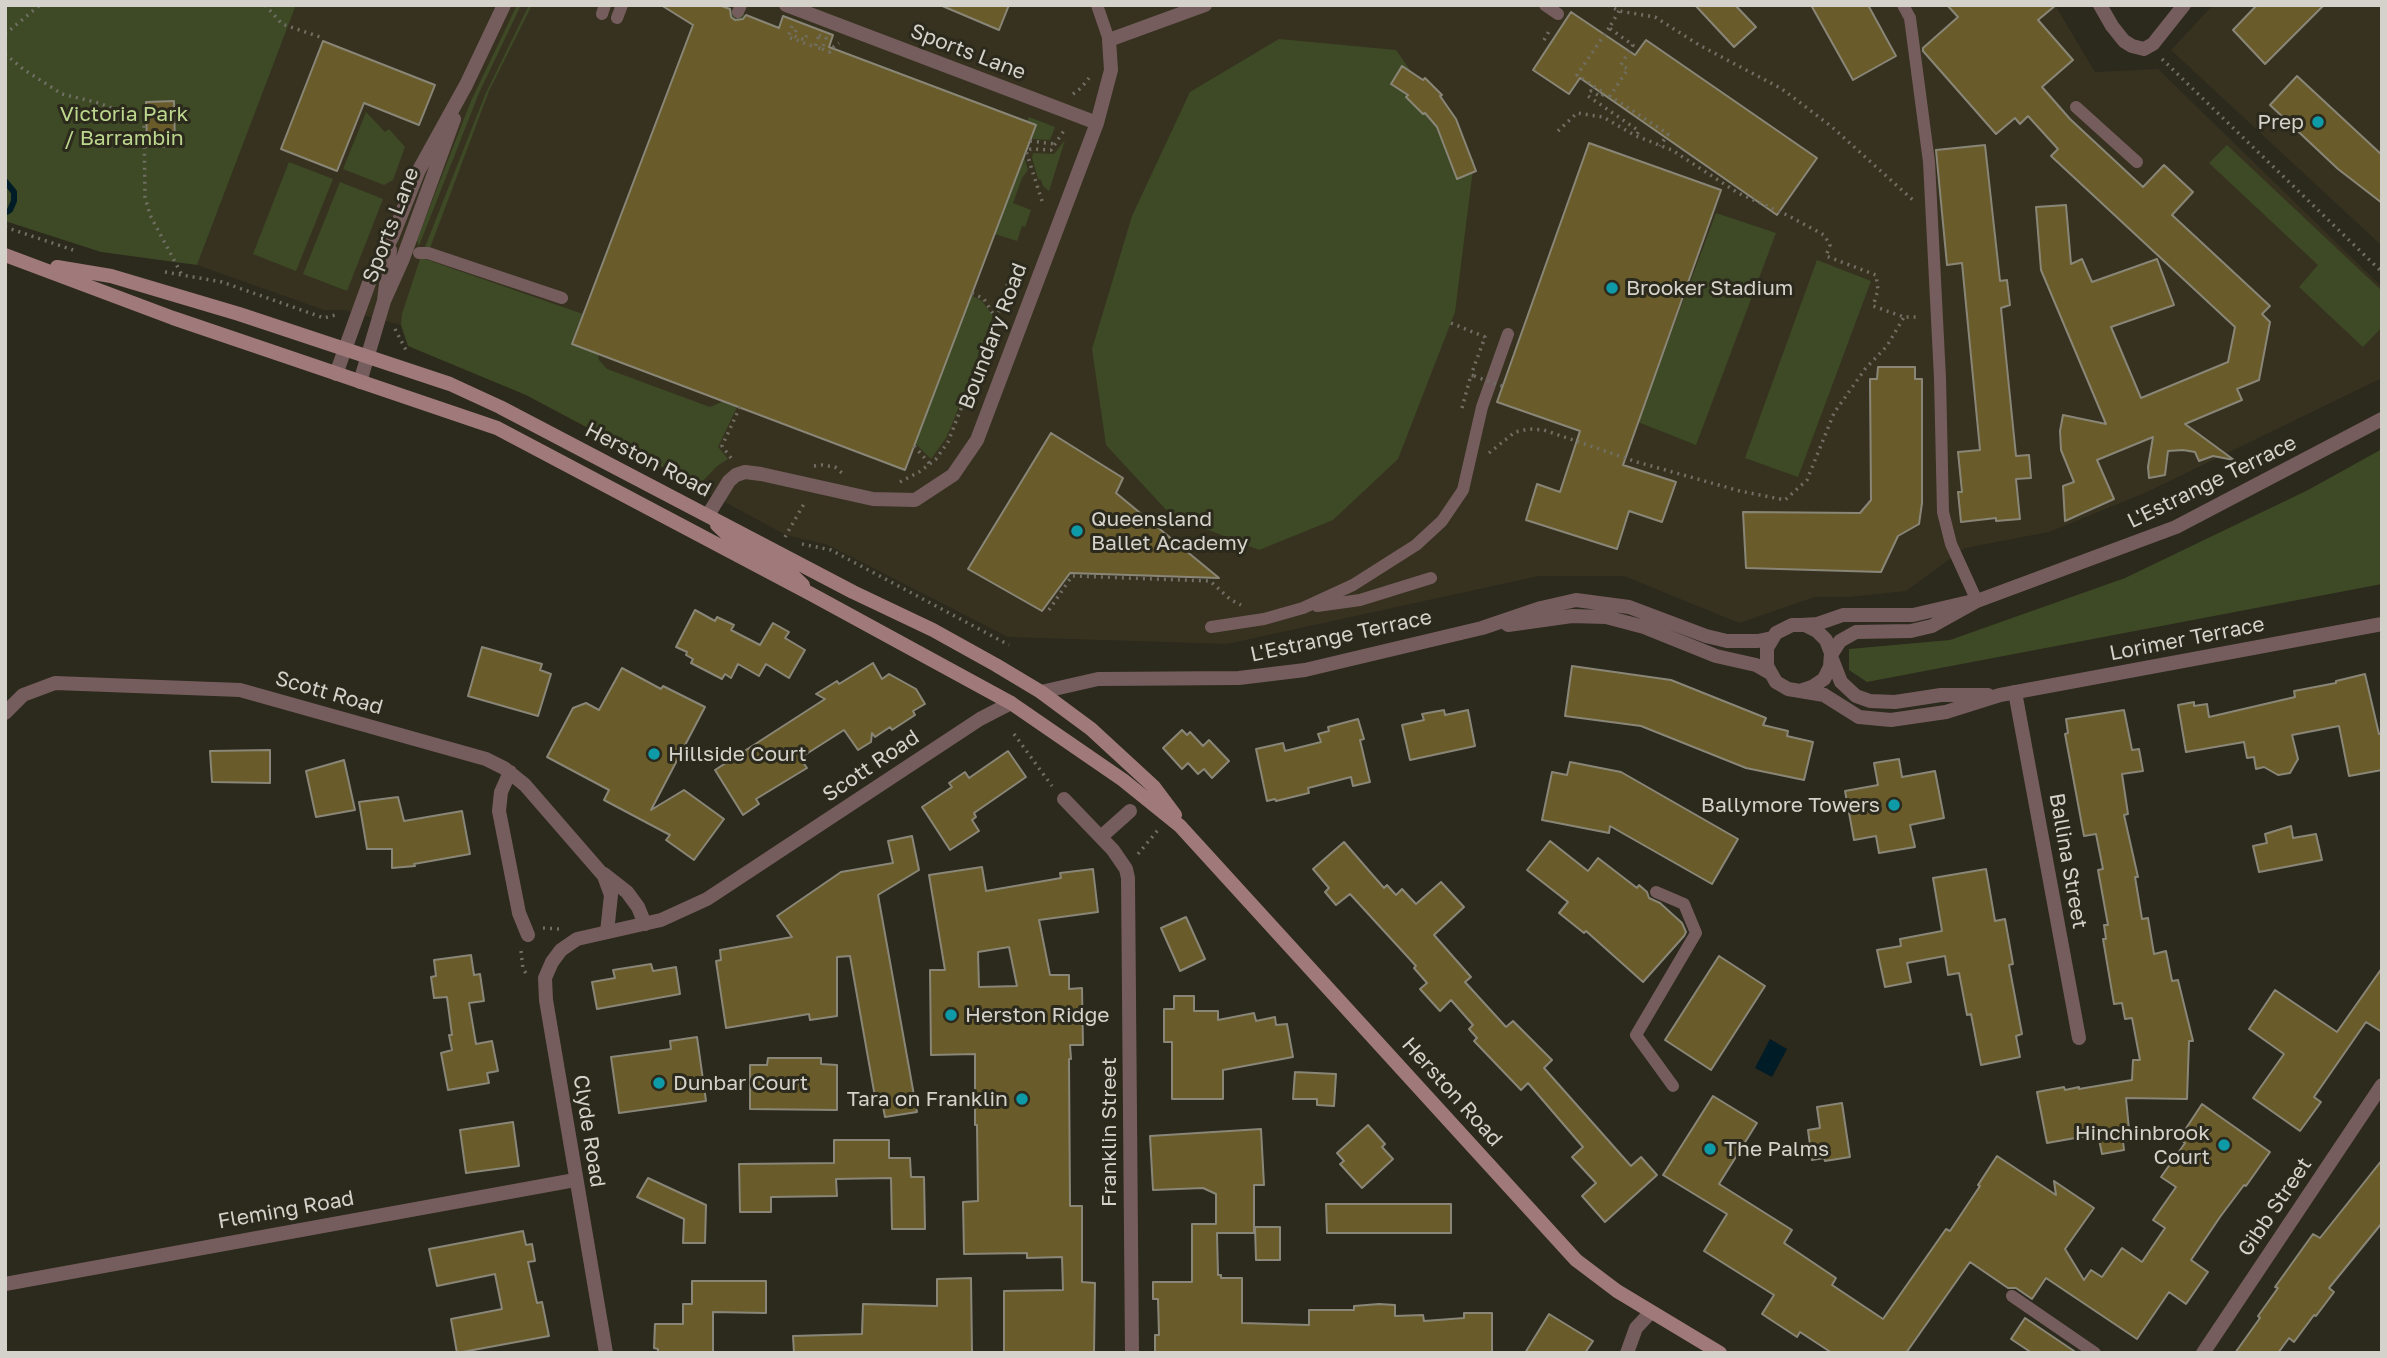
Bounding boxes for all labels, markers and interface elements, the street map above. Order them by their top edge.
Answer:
street label: Sports Lane [907,18,1029,86]
park label: Victoria Park / Barrambin [60,101,188,151]
place label: Prep [2257,109,2304,135]
marker: Prep [2310,114,2326,130]
street label: Sports Lane [357,164,425,286]
street label: Boundary Road [954,259,1032,413]
place label: Brooker Stadium [1626,275,1793,301]
marker: Brooker Stadium [1604,280,1620,296]
street label: Herston Road [581,417,715,503]
street label: L'Estrange Terrace [2123,430,2301,534]
place label: Queensland Ballet Academy [1091,506,1248,556]
marker: Queensland Ballet Academy [1069,523,1085,539]
street label: L'Estrange Terrace [1248,604,1434,668]
street label: Lorimer Terrace [2107,612,2267,666]
street label: Scott Road [272,666,386,720]
street label: Scott Road [818,725,924,807]
place label: Hillside Court [668,741,807,767]
marker: Hillside Court [646,746,662,762]
street label: Ballina Street [2044,791,2092,931]
place label: Ballymore Towers [1701,792,1880,818]
marker: Ballymore Towers [1886,797,1902,813]
place label: Herston Ridge [965,1002,1110,1028]
marker: Herston Ridge [943,1007,959,1023]
street label: Herston Road [1396,1032,1508,1152]
street label: Franklin Street [1096,1057,1122,1207]
place label: Dunbar Court [673,1070,808,1096]
street label: Clyde Road [568,1073,610,1189]
marker: Dunbar Court [651,1075,667,1091]
place label: Tara on Franklin [847,1086,1008,1112]
marker: Tara on Franklin [1014,1091,1030,1107]
place label: Hinchinbrook Court [2075,1120,2210,1170]
place label: The Palms [1724,1136,1829,1162]
marker: Hinchinbrook Court [2216,1137,2232,1153]
marker: The Palms [1702,1141,1718,1157]
street label: Gibb Street [2233,1153,2317,1261]
street label: Fleming Road [216,1186,356,1234]

